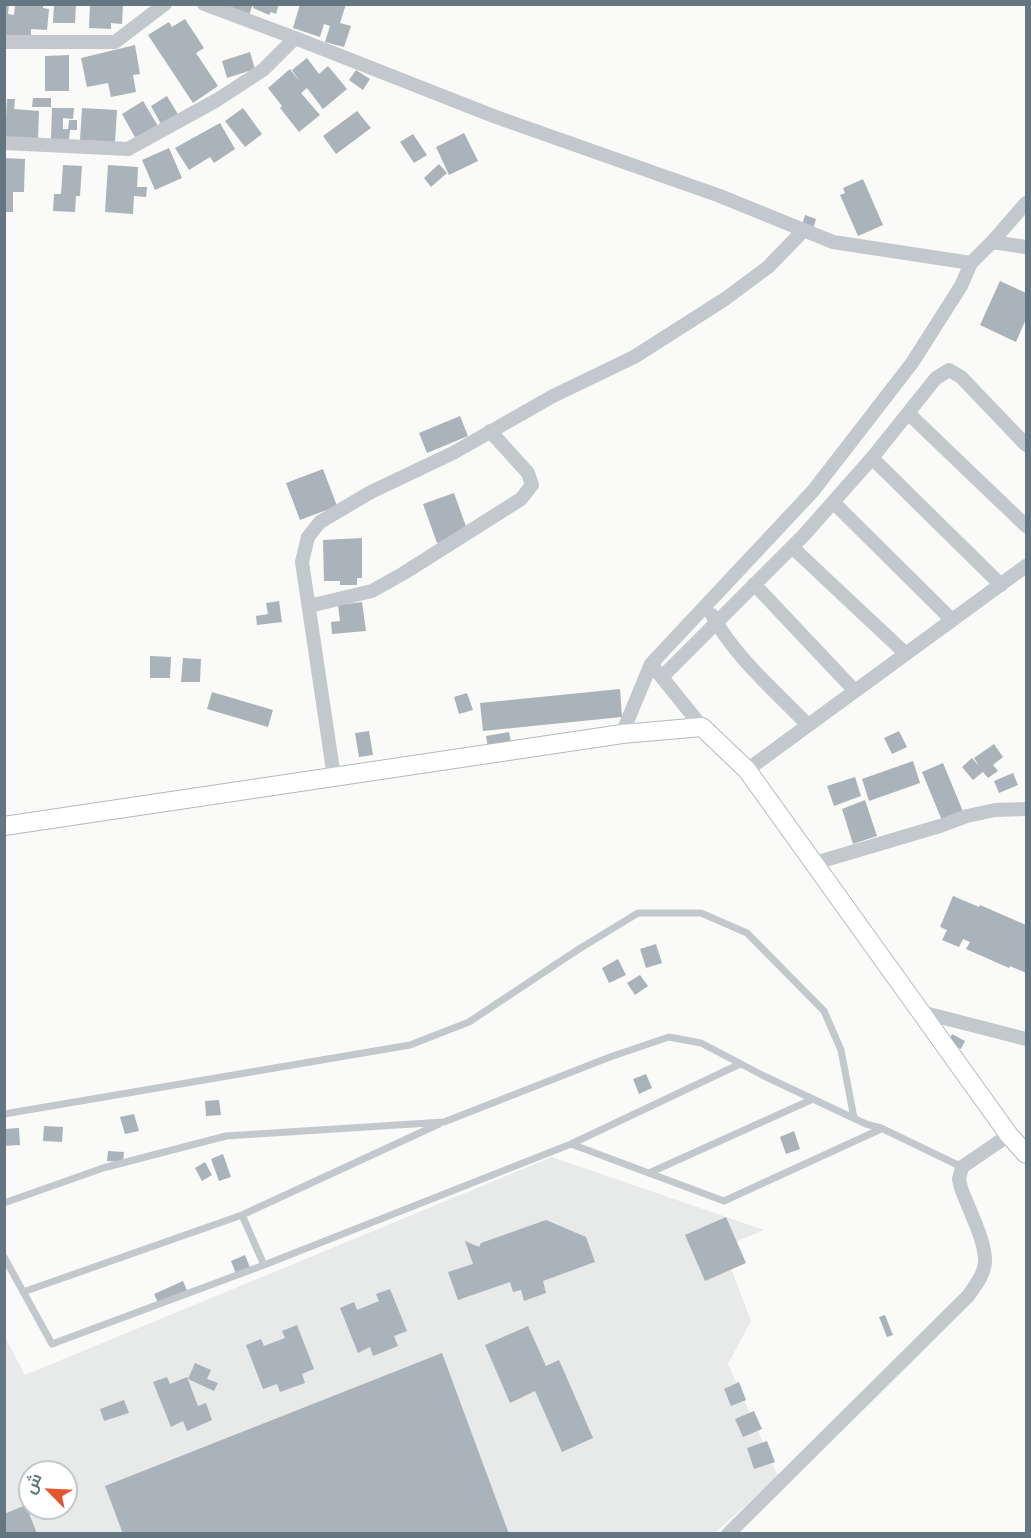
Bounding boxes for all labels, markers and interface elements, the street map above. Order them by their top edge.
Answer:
north arrow [18,1460,78,1520]
text: ش [20,1470,47,1497]

